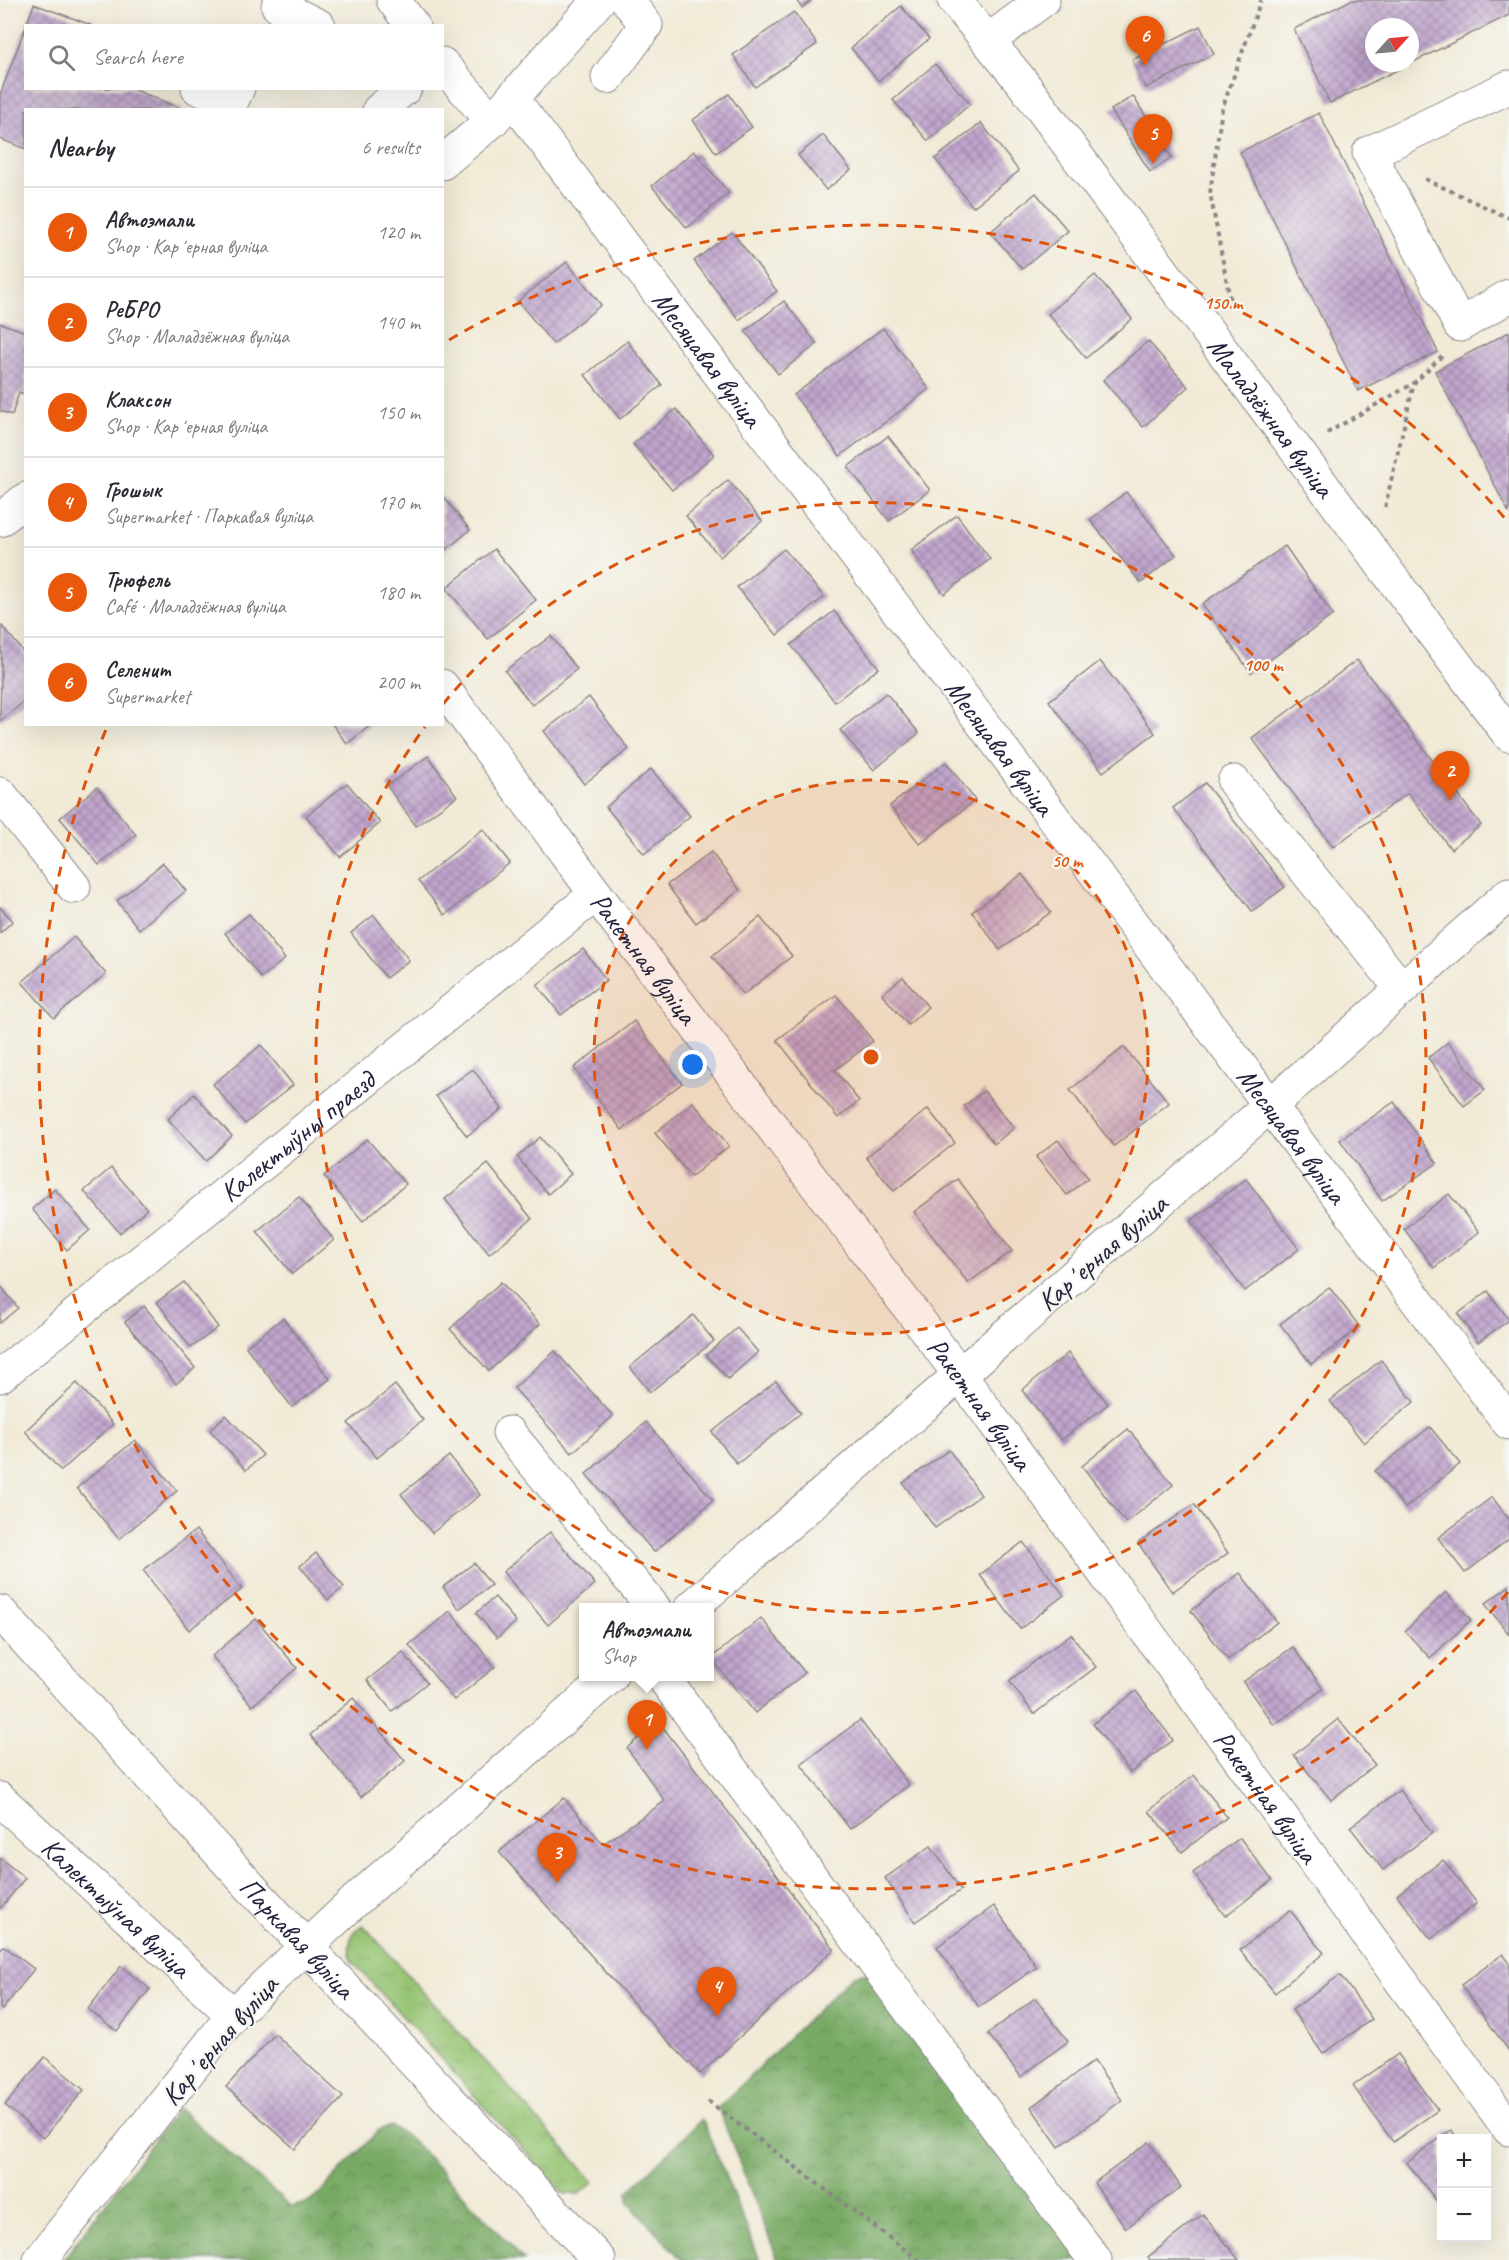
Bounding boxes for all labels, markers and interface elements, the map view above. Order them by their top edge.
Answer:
pin: 6 [1126,16,1164,66]
north arrow [1365,18,1419,72]
search box [24,24,444,90]
icon: search [45,41,78,74]
text: Search here [93,43,183,71]
pin: 5 [1134,114,1172,164]
text: Nearby [48,131,113,164]
text: 6 results [361,135,420,160]
text: Автоэмали [105,206,194,234]
text: 1 [63,220,72,245]
text: 120 m [377,220,420,245]
text: Shop · Карʼерная вуліца [105,234,267,259]
street label: Месяцавая вуліца [645,284,771,435]
text: 150 m [1204,292,1244,314]
text: РеБРО [105,296,158,324]
text: 2 [63,310,72,335]
text: 140 m [377,310,420,335]
text: Shop · Маладзёжная вуліца [105,324,289,349]
street label: Маладзёжная вуліца [1200,330,1343,506]
text: Клаксон [105,386,171,414]
text: 3 [63,400,72,425]
text: 150 m [377,400,420,425]
text: Shop · Карʼерная вуліца [105,414,267,439]
text: Грошык [105,476,161,504]
text: 4 [63,490,72,515]
text: 170 m [377,490,420,515]
text: Supermarket · Паркавая вуліца [105,504,313,529]
text: Трюфель [105,566,170,594]
text: 5 [63,580,72,605]
text: 180 m [377,580,420,605]
text: Café · Маладзёжная вуліца [105,594,286,619]
text: 100 m [1244,654,1284,676]
text: Селенит [105,656,171,684]
text: 6 [63,670,72,695]
text: 200 m [377,670,420,695]
street label: Месяцавая вуліца [937,672,1064,824]
text: Supermarket [105,684,190,709]
pin: 2 [1430,752,1470,801]
text: 50 m [1052,850,1084,872]
street label: Ракетная вуліца [583,885,706,1032]
centre of rings [861,1047,881,1067]
your location [678,1050,707,1079]
street label: Месяцавая вуліца [1229,1060,1356,1212]
street label: Калектыўны праезд [213,1061,384,1209]
street label: Карʼерная вуліца [1030,1185,1176,1318]
street label: Ракетная вуліца [920,1330,1041,1478]
popup [579,1603,714,1681]
text: Автоэмали [602,1616,691,1644]
text: Shop [602,1644,636,1669]
pin: 1 [628,1700,666,1750]
street label: Ракетная вуліца [1206,1723,1327,1871]
street label: Калектыўная вуліца [34,1830,199,1986]
pin: 3 [538,1834,576,1883]
street label: Паркавая вуліца [232,1870,364,2007]
street label: Карʼерная вуліца [153,1967,287,2113]
pin: 4 [698,1968,736,2017]
map controls [1437,2134,1491,2242]
button: + [1437,2134,1491,2188]
button: − [1437,2188,1491,2242]

